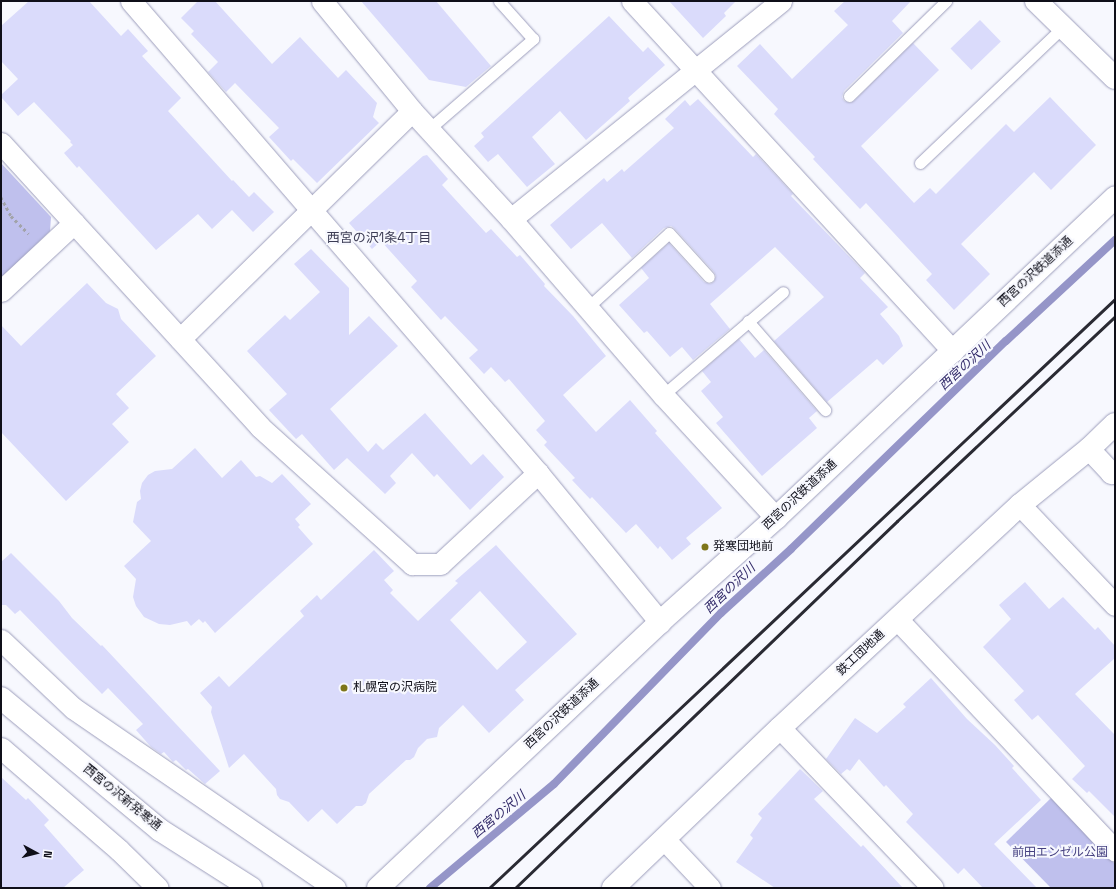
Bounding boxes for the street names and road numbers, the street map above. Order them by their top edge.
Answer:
street label: 西宮の沢鉄道添通 [996,234,1076,310]
street label: 西宮の沢鉄道添通 [760,457,840,533]
street label: 鉄工団地通 [834,627,888,679]
street label: 西宮の沢鉄道添通 [522,676,602,752]
street label: 西宮の沢新発寒通 [80,762,164,834]

